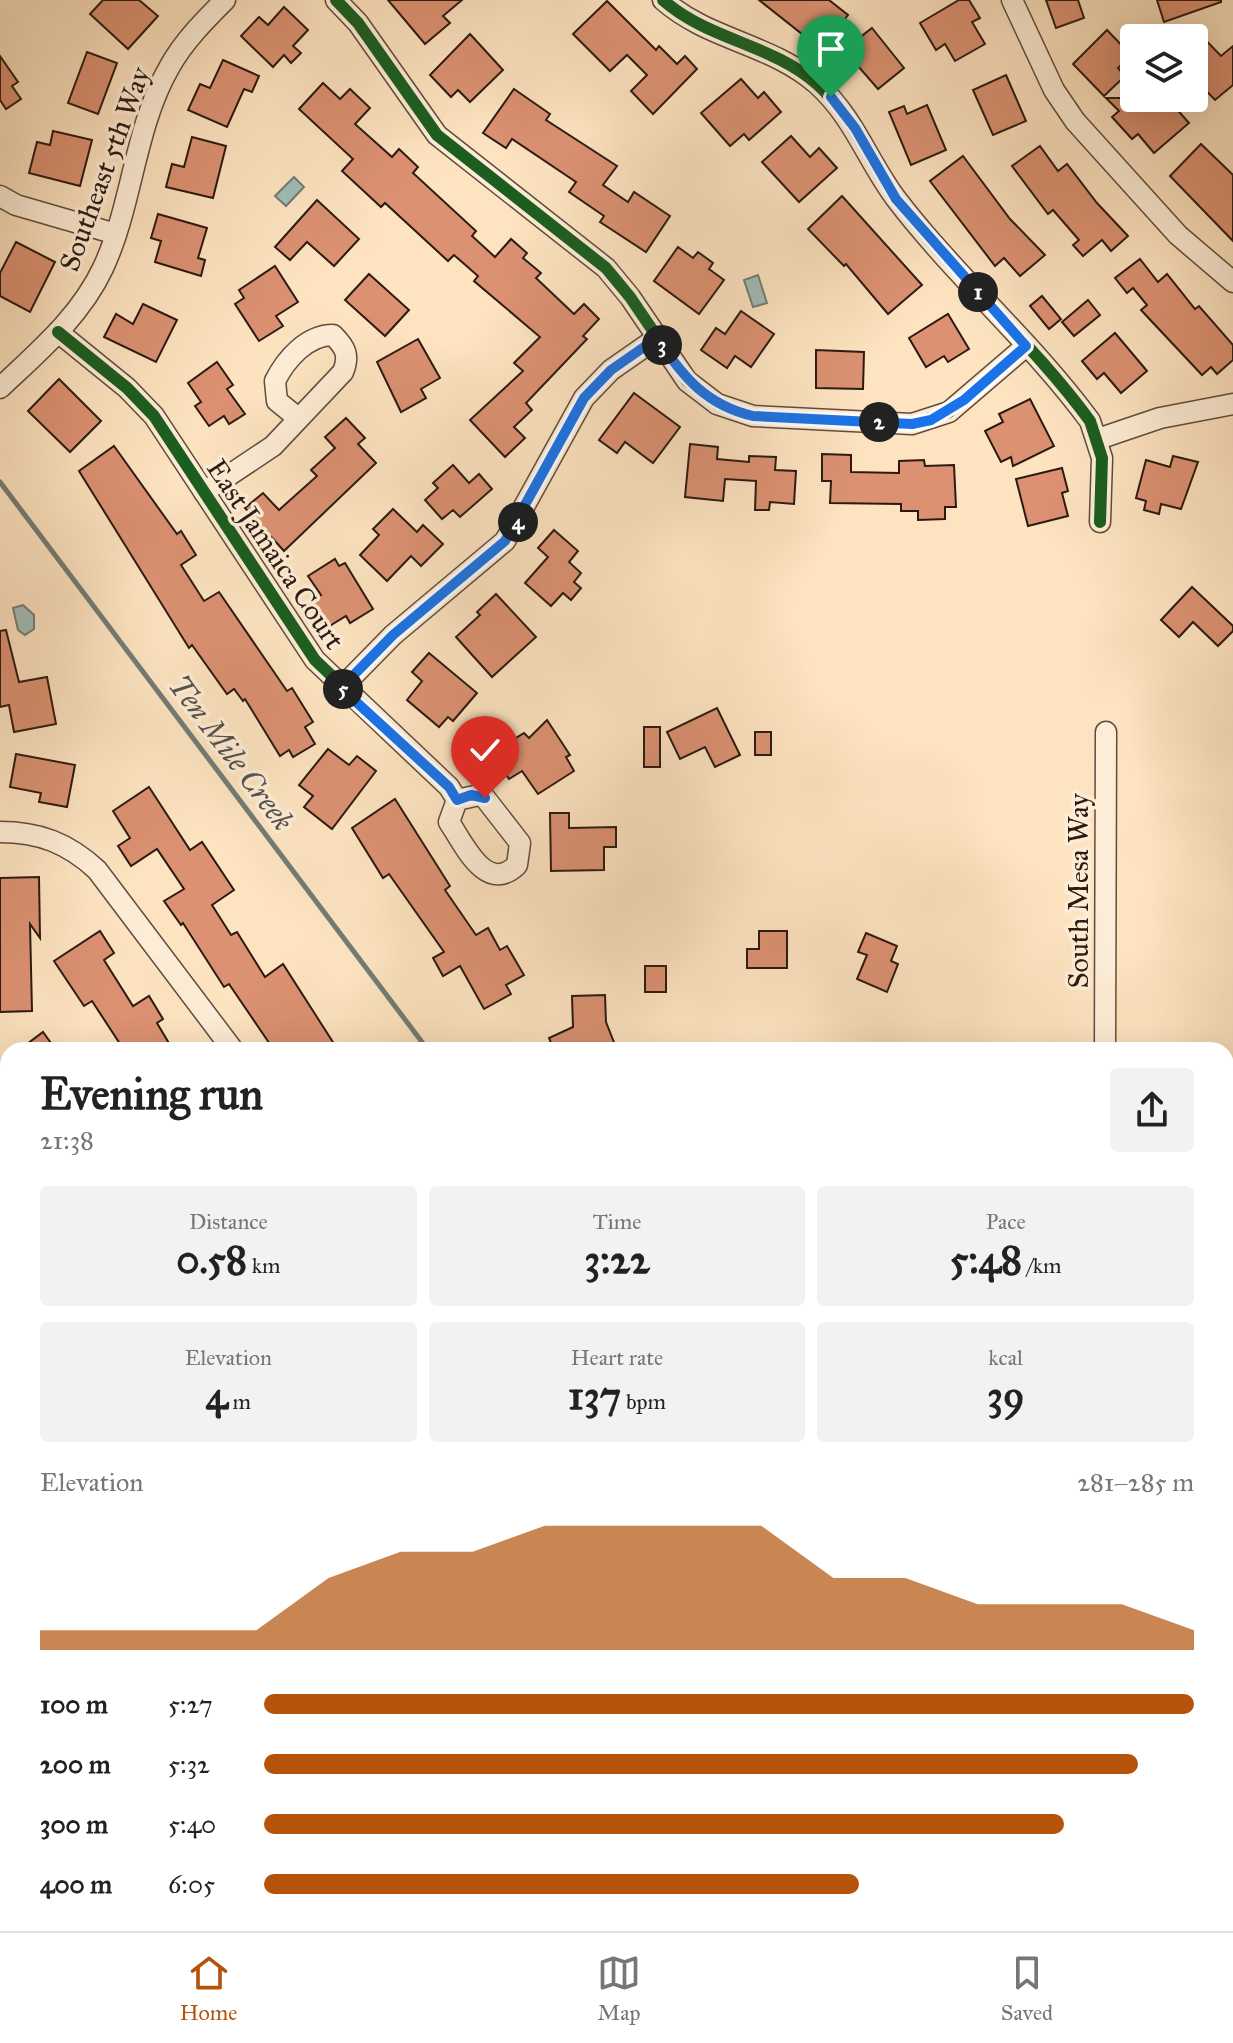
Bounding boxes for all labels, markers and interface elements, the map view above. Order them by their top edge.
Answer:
pin [797,15,865,97]
map controls [1120,24,1208,112]
button: layers [1120,24,1208,112]
icon: arrive [809,27,853,71]
street label: Southeast 5th Way [51,61,158,276]
pin: 1 [958,272,998,312]
text: 1 [974,278,982,305]
pin: 3 [642,325,682,365]
text: 3 [658,331,666,358]
pin: 2 [859,402,899,442]
text: 2 [874,408,884,435]
street label: East Jamaica Court [199,453,352,656]
pin: 4 [498,502,538,542]
text: 4 [512,508,524,535]
water label: Ten Mile Creek [161,668,301,838]
pin: 5 [323,669,363,709]
text: 5 [338,675,348,702]
pin [451,716,519,798]
icon: check [463,728,507,772]
street label: South Mesa Way [1061,793,1096,989]
text: Evening run [40,1067,263,1121]
button: share [1110,1068,1194,1152]
text: 21:38 [40,1124,94,1156]
text: Distance [189,1208,268,1235]
text: Time [593,1208,641,1235]
text: Pace [986,1208,1026,1235]
text: 0.58 [176,1235,247,1284]
text: 3:22 [584,1235,650,1284]
text: 5:48 [950,1235,1022,1284]
text: km [247,1252,281,1279]
text: /km [1022,1252,1061,1279]
text: Elevation [185,1344,272,1371]
text: Heart rate [571,1344,663,1371]
text: kcal [988,1344,1023,1371]
text: 4 [206,1371,228,1420]
text: 137 [568,1371,621,1420]
text: 39 [987,1371,1024,1420]
text: m [228,1388,251,1415]
text: bpm [621,1388,666,1415]
text: Elevation [40,1466,143,1498]
text: 281–285 m [1077,1466,1194,1498]
text: 100 m [40,1688,108,1720]
text: 5:27 [168,1688,213,1720]
text: 200 m [40,1748,111,1780]
text: 5:32 [168,1748,210,1780]
text: 300 m [40,1808,108,1840]
text: 5:40 [168,1808,216,1840]
text: 400 m [40,1868,112,1900]
text: 6:05 [168,1868,215,1900]
tab: Home [180,1951,237,2026]
tab: Map [597,1951,641,2026]
tab: Saved [1001,1951,1053,2026]

